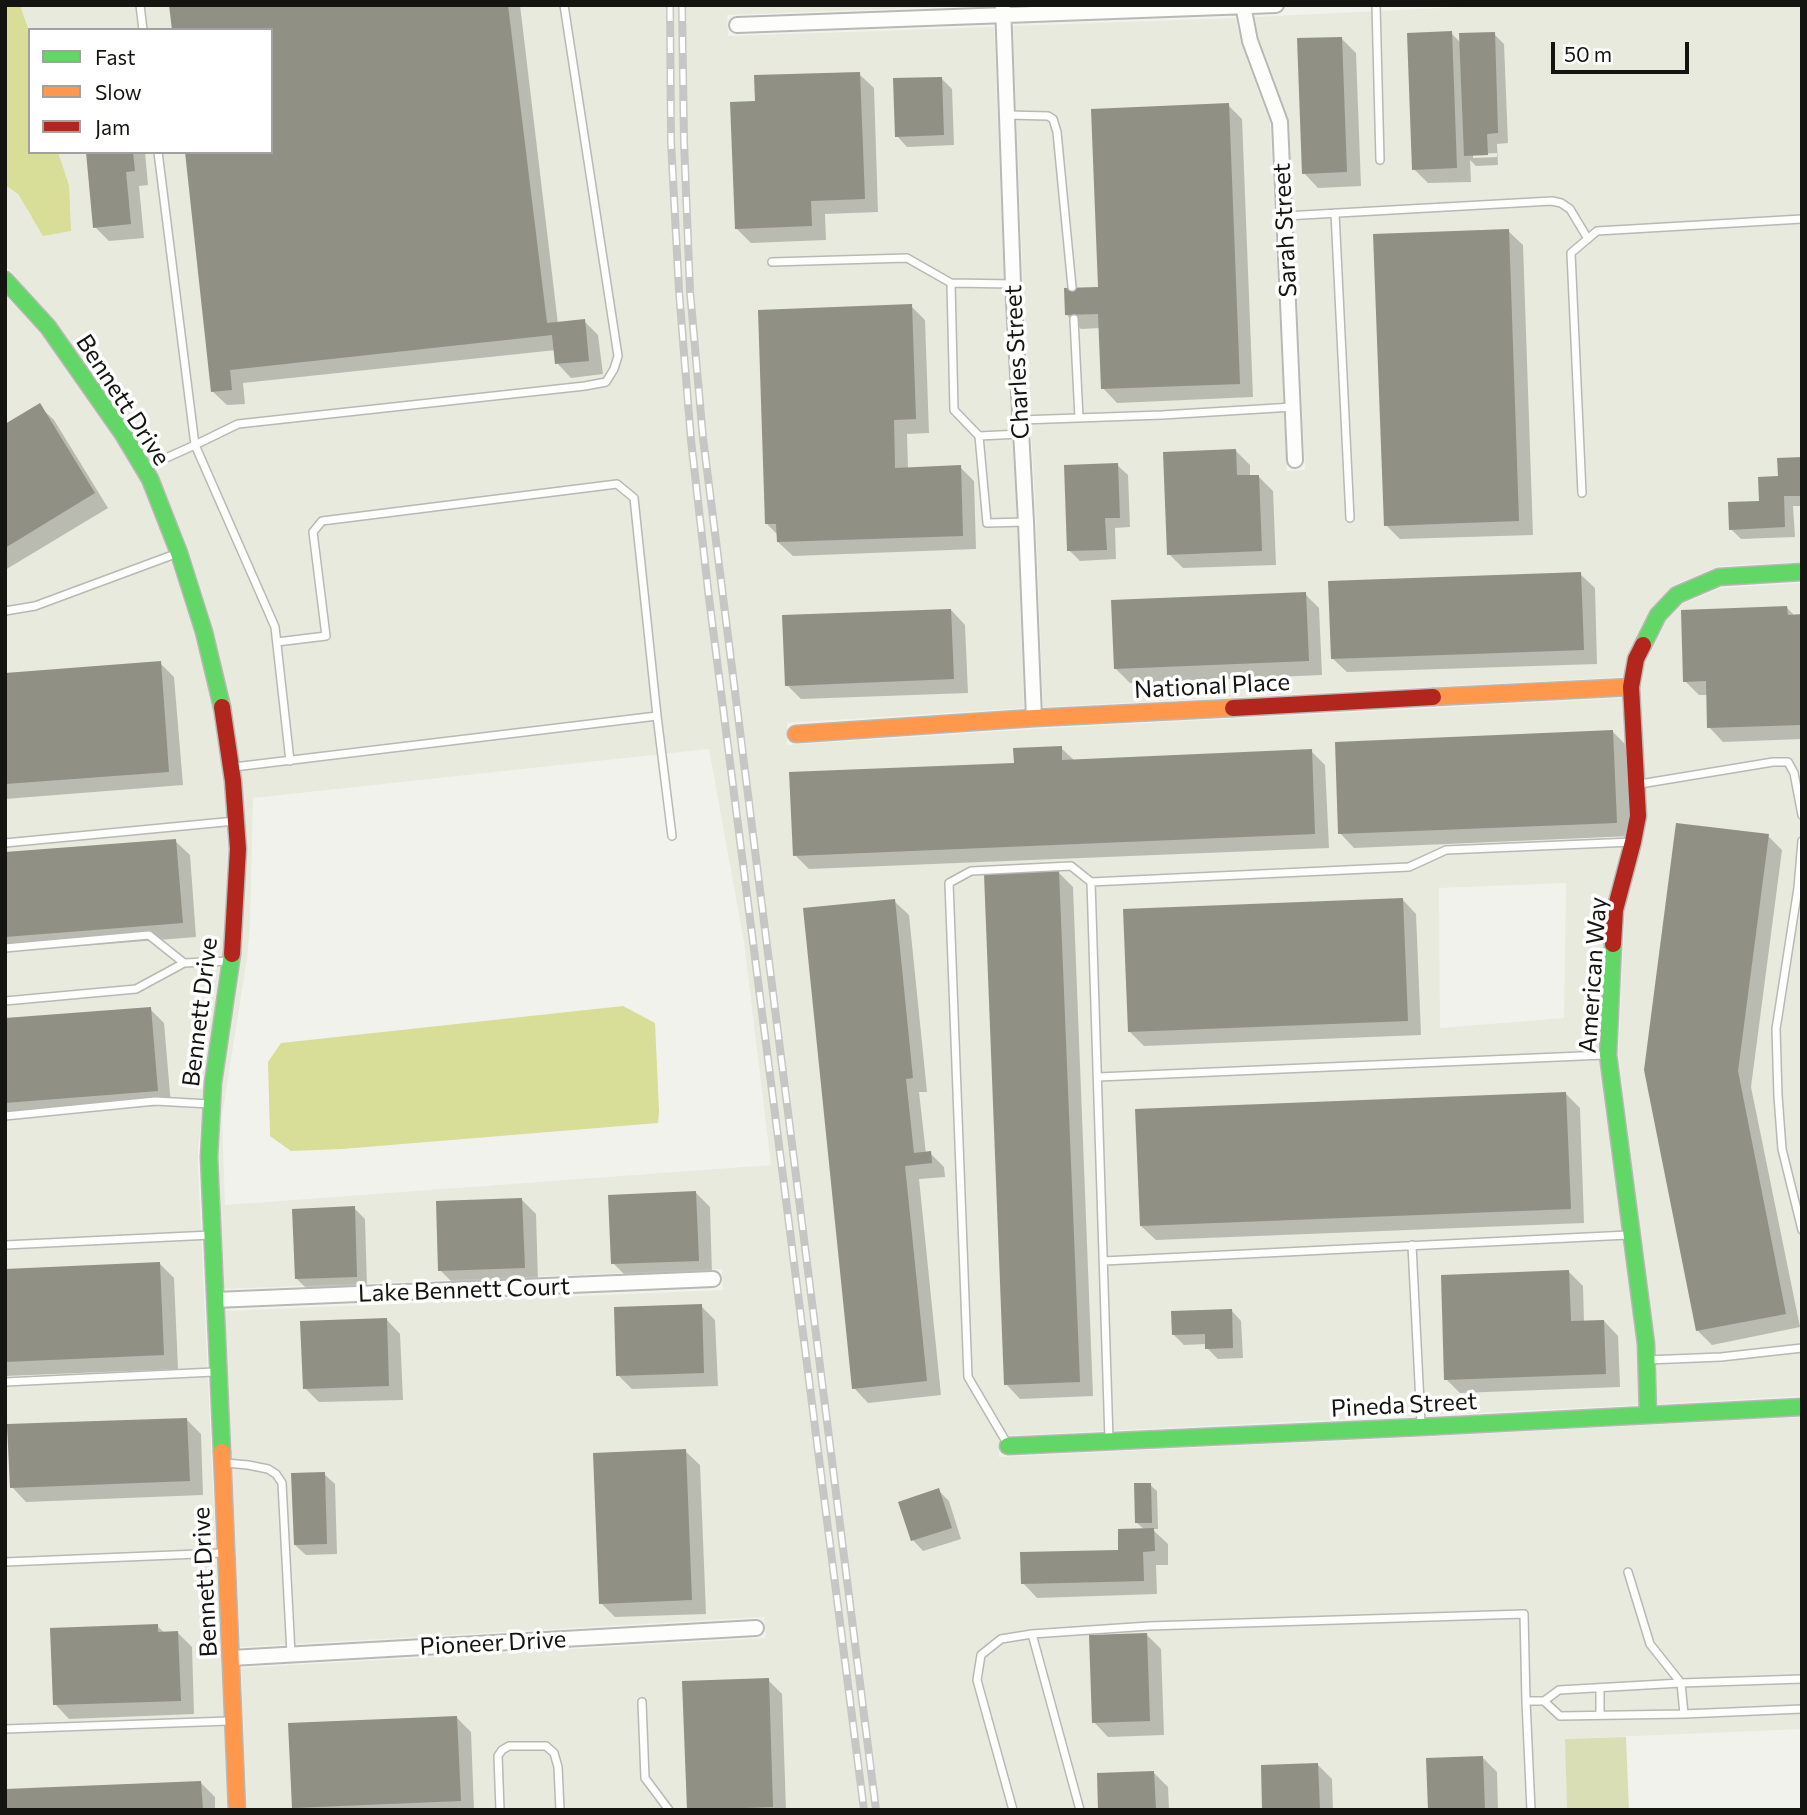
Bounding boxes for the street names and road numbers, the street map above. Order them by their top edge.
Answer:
street label: Sarah Street [1267,162,1303,298]
street label: Charles Street [999,284,1035,440]
street label: Bennett Drive [70,329,176,471]
street label: National Place [1133,668,1291,704]
street label: American Way [1573,896,1613,1054]
street label: Bennett Drive [177,936,223,1088]
street label: Lake Bennett Court [358,1272,570,1308]
street label: Pineda Street [1330,1387,1478,1423]
street label: Bennett Drive [187,1506,223,1658]
street label: Pioneer Drive [419,1625,567,1661]

